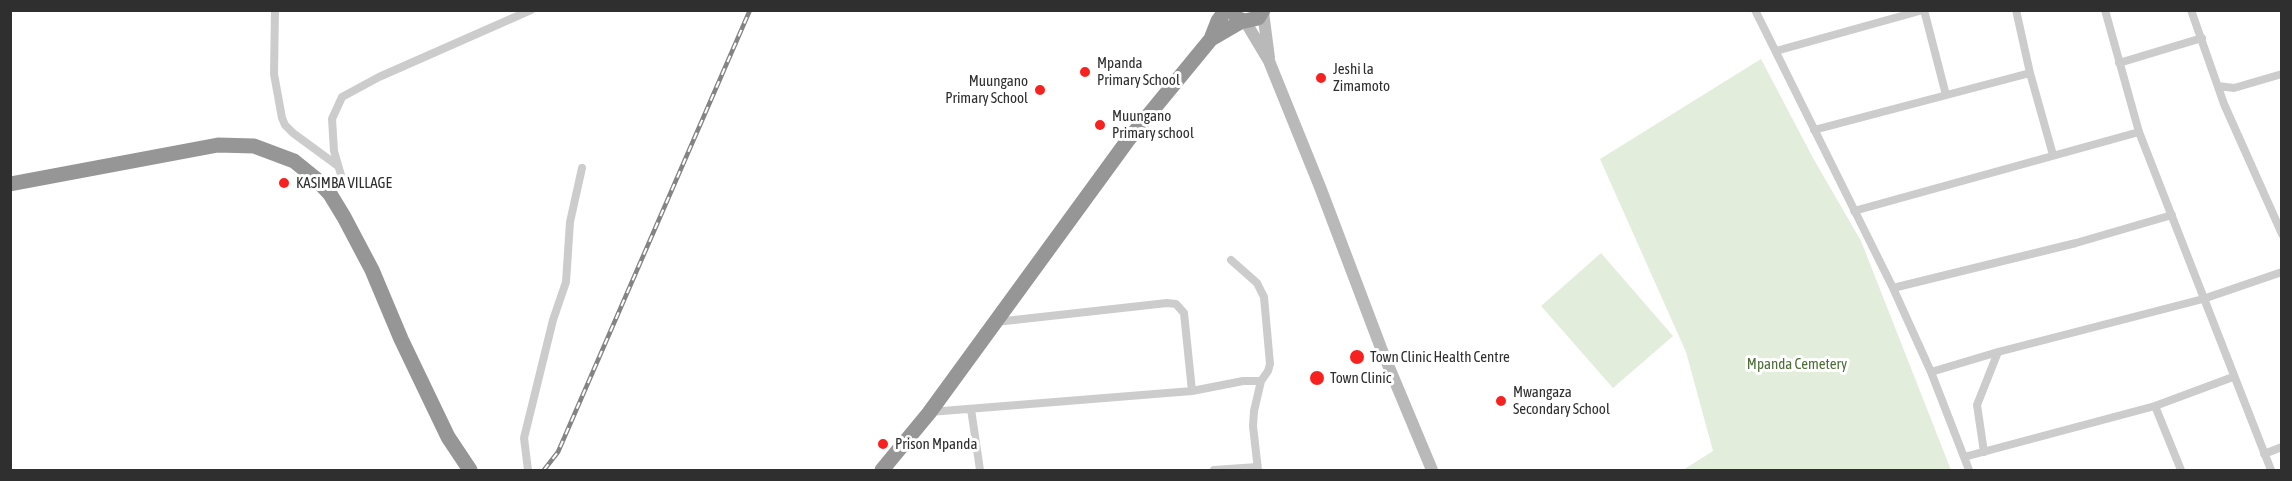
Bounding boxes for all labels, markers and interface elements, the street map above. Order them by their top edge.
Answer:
place label: Mpanda Primary School [1097,54,1180,89]
place label: Jeshi la Zimamoto [1333,60,1390,95]
marker: Mpanda Primary School [1078,65,1092,79]
marker: Jeshi la Zimamoto [1314,71,1328,85]
place label: Muungano Primary School [945,72,1028,107]
marker: Muungano Primary School [1033,83,1047,97]
place label: Muungano Primary school [1112,107,1194,142]
marker: Muungano Primary school [1093,118,1107,132]
place label: KASIMBA VILLAGE [296,174,392,192]
marker: KASIMBA VILLAGE [277,176,291,190]
marker: Town Clinic Health Centre [1348,348,1366,366]
place label: Town Clinic Health Centre [1370,348,1510,366]
park label: Mpanda Cemetery [1747,355,1847,373]
marker: Town Clinic [1308,369,1326,387]
place label: Town Clinic [1330,369,1391,387]
place label: Mwangaza Secondary School [1513,383,1610,418]
marker: Mwangaza Secondary School [1494,394,1508,408]
place label: Prison Mpanda [895,435,977,453]
marker: Prison Mpanda [876,437,890,451]

